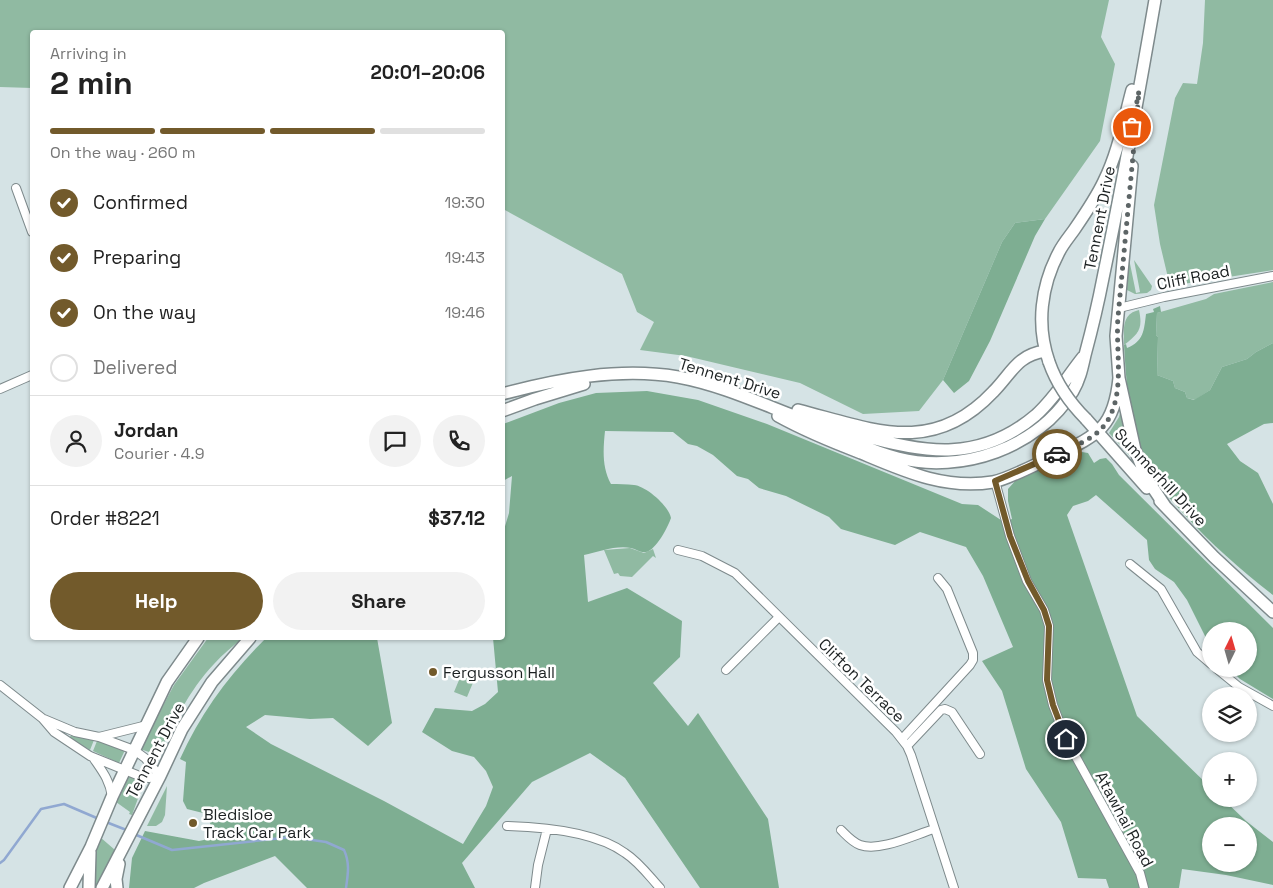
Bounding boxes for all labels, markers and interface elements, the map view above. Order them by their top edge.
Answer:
text: Arriving in [50,43,127,64]
text: 20:01–20:06 [370,60,485,85]
text: 2 min [50,63,133,103]
pin [1111,106,1153,148]
icon: bag [1118,113,1146,141]
text: On the way · 260 m [50,142,196,163]
street label: Tennent Drive [1079,164,1120,272]
icon: check [50,189,78,217]
text: Confirmed [93,190,188,215]
text: 19:30 [445,192,485,213]
icon: check [50,244,78,272]
text: Preparing [93,245,181,270]
text: 19:43 [445,247,485,268]
street label: Cliff Road [1155,260,1231,295]
icon: check [50,299,78,327]
text: On the way [93,300,196,325]
text: 19:46 [445,302,485,323]
street label: Tennent Drive [676,353,783,404]
text: Delivered [93,355,178,380]
button: person [50,415,102,467]
button: chat [369,415,421,467]
button: phone [433,415,485,467]
text: Jordan [114,418,179,443]
street label: Summerhill Drive [1110,424,1211,531]
courier [1032,429,1082,479]
icon: car [1043,440,1071,468]
text: Courier · 4.9 [114,443,204,464]
text: Order #8221 [50,506,160,531]
text: $37.12 [428,506,485,531]
button: Help [50,572,263,630]
button: Share [273,572,485,630]
north arrow [1202,622,1258,678]
map controls [1202,622,1257,872]
street label: Clifton Terrace [814,634,909,727]
place label: Fergusson Hall [443,662,555,683]
marker: Fergusson Hall [427,666,439,678]
button: layers [1202,687,1257,742]
street label: Tennent Drive [121,699,190,802]
pin [1045,718,1087,760]
icon: home [1052,725,1080,753]
button: + [1202,752,1257,807]
street label: Atawhai Road [1091,768,1159,871]
place label: Bledisloe Track Car Park [203,804,312,843]
marker: Bledisloe Track Car Park [187,817,199,829]
button: − [1202,817,1257,872]

